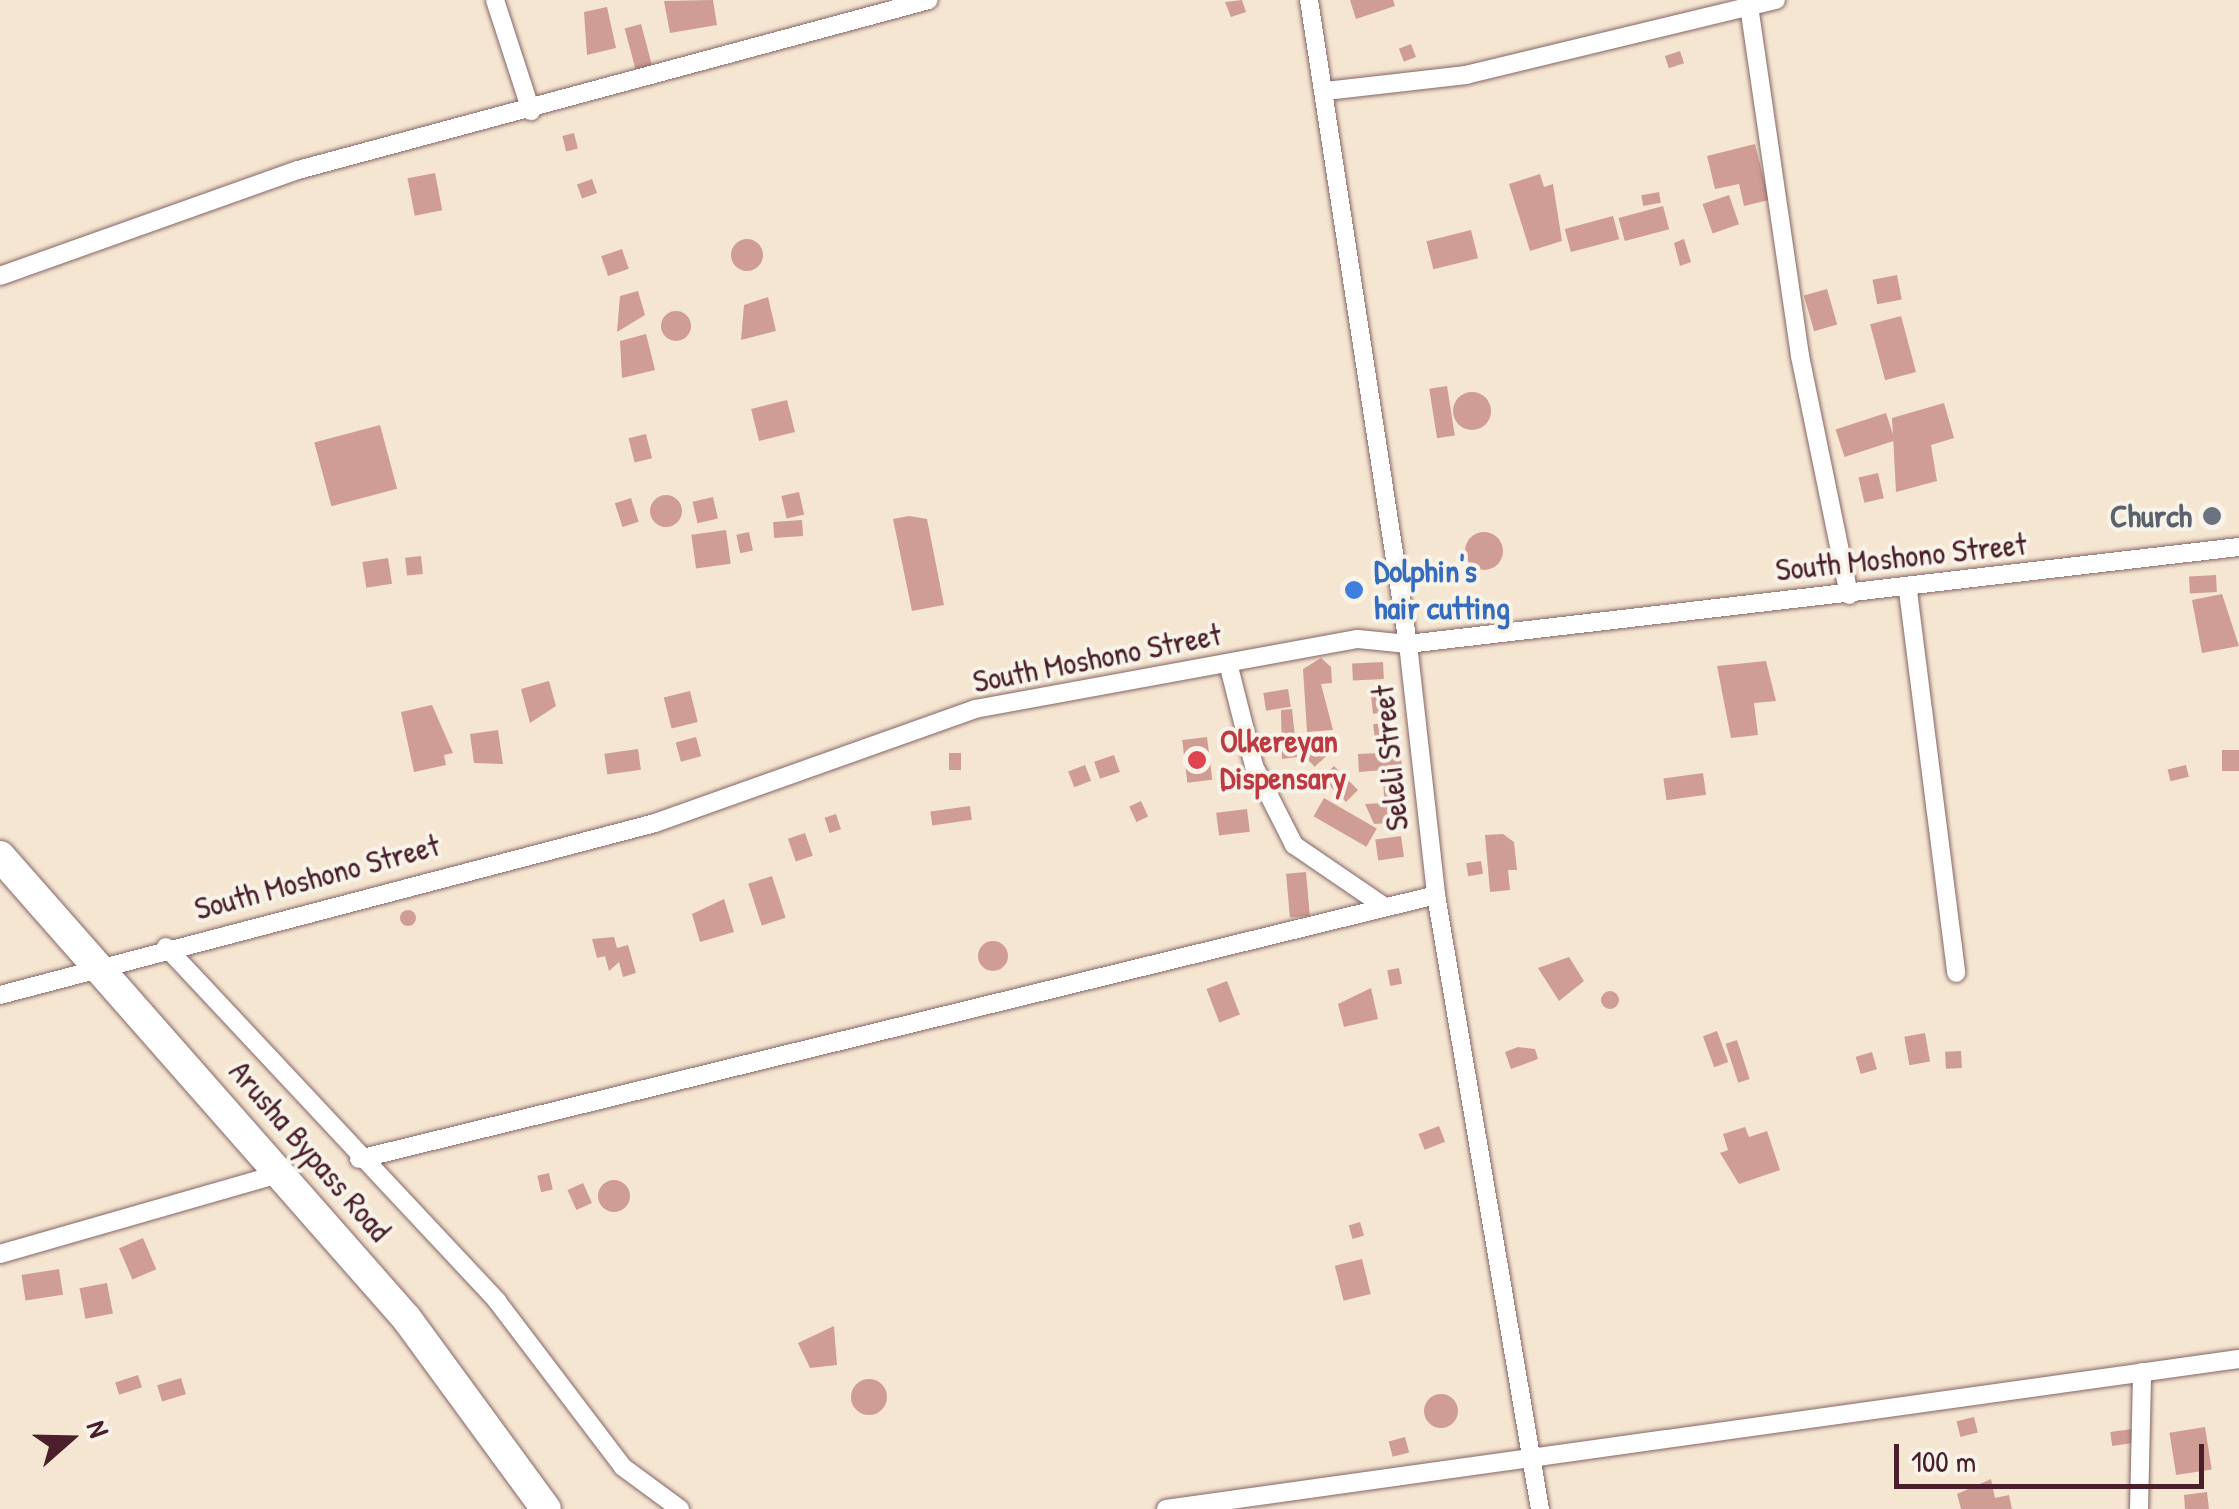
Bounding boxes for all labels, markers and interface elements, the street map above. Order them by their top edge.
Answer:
place label: Church [2110,497,2192,535]
marker: Church [2201,505,2223,527]
street label: South Moshono Street [1774,525,2028,589]
place label: Dolphin's hair cutting [1374,553,1510,628]
marker: Dolphin's hair cutting [1343,579,1365,601]
street label: South Moshono Street [970,615,1224,701]
street label: Seleli Street [1363,683,1417,833]
place label: Olkereyan Dispensary [1220,723,1346,798]
marker: Olkereyan Dispensary [1184,747,1210,773]
street label: South Moshono Street [190,826,444,928]
street label: Arusha Bypass Road [221,1053,399,1249]
north arrow [20,1389,120,1489]
text: N [78,1415,119,1442]
scale bar [1899,1424,2209,1486]
text: 100 m [1911,1441,1976,1481]

